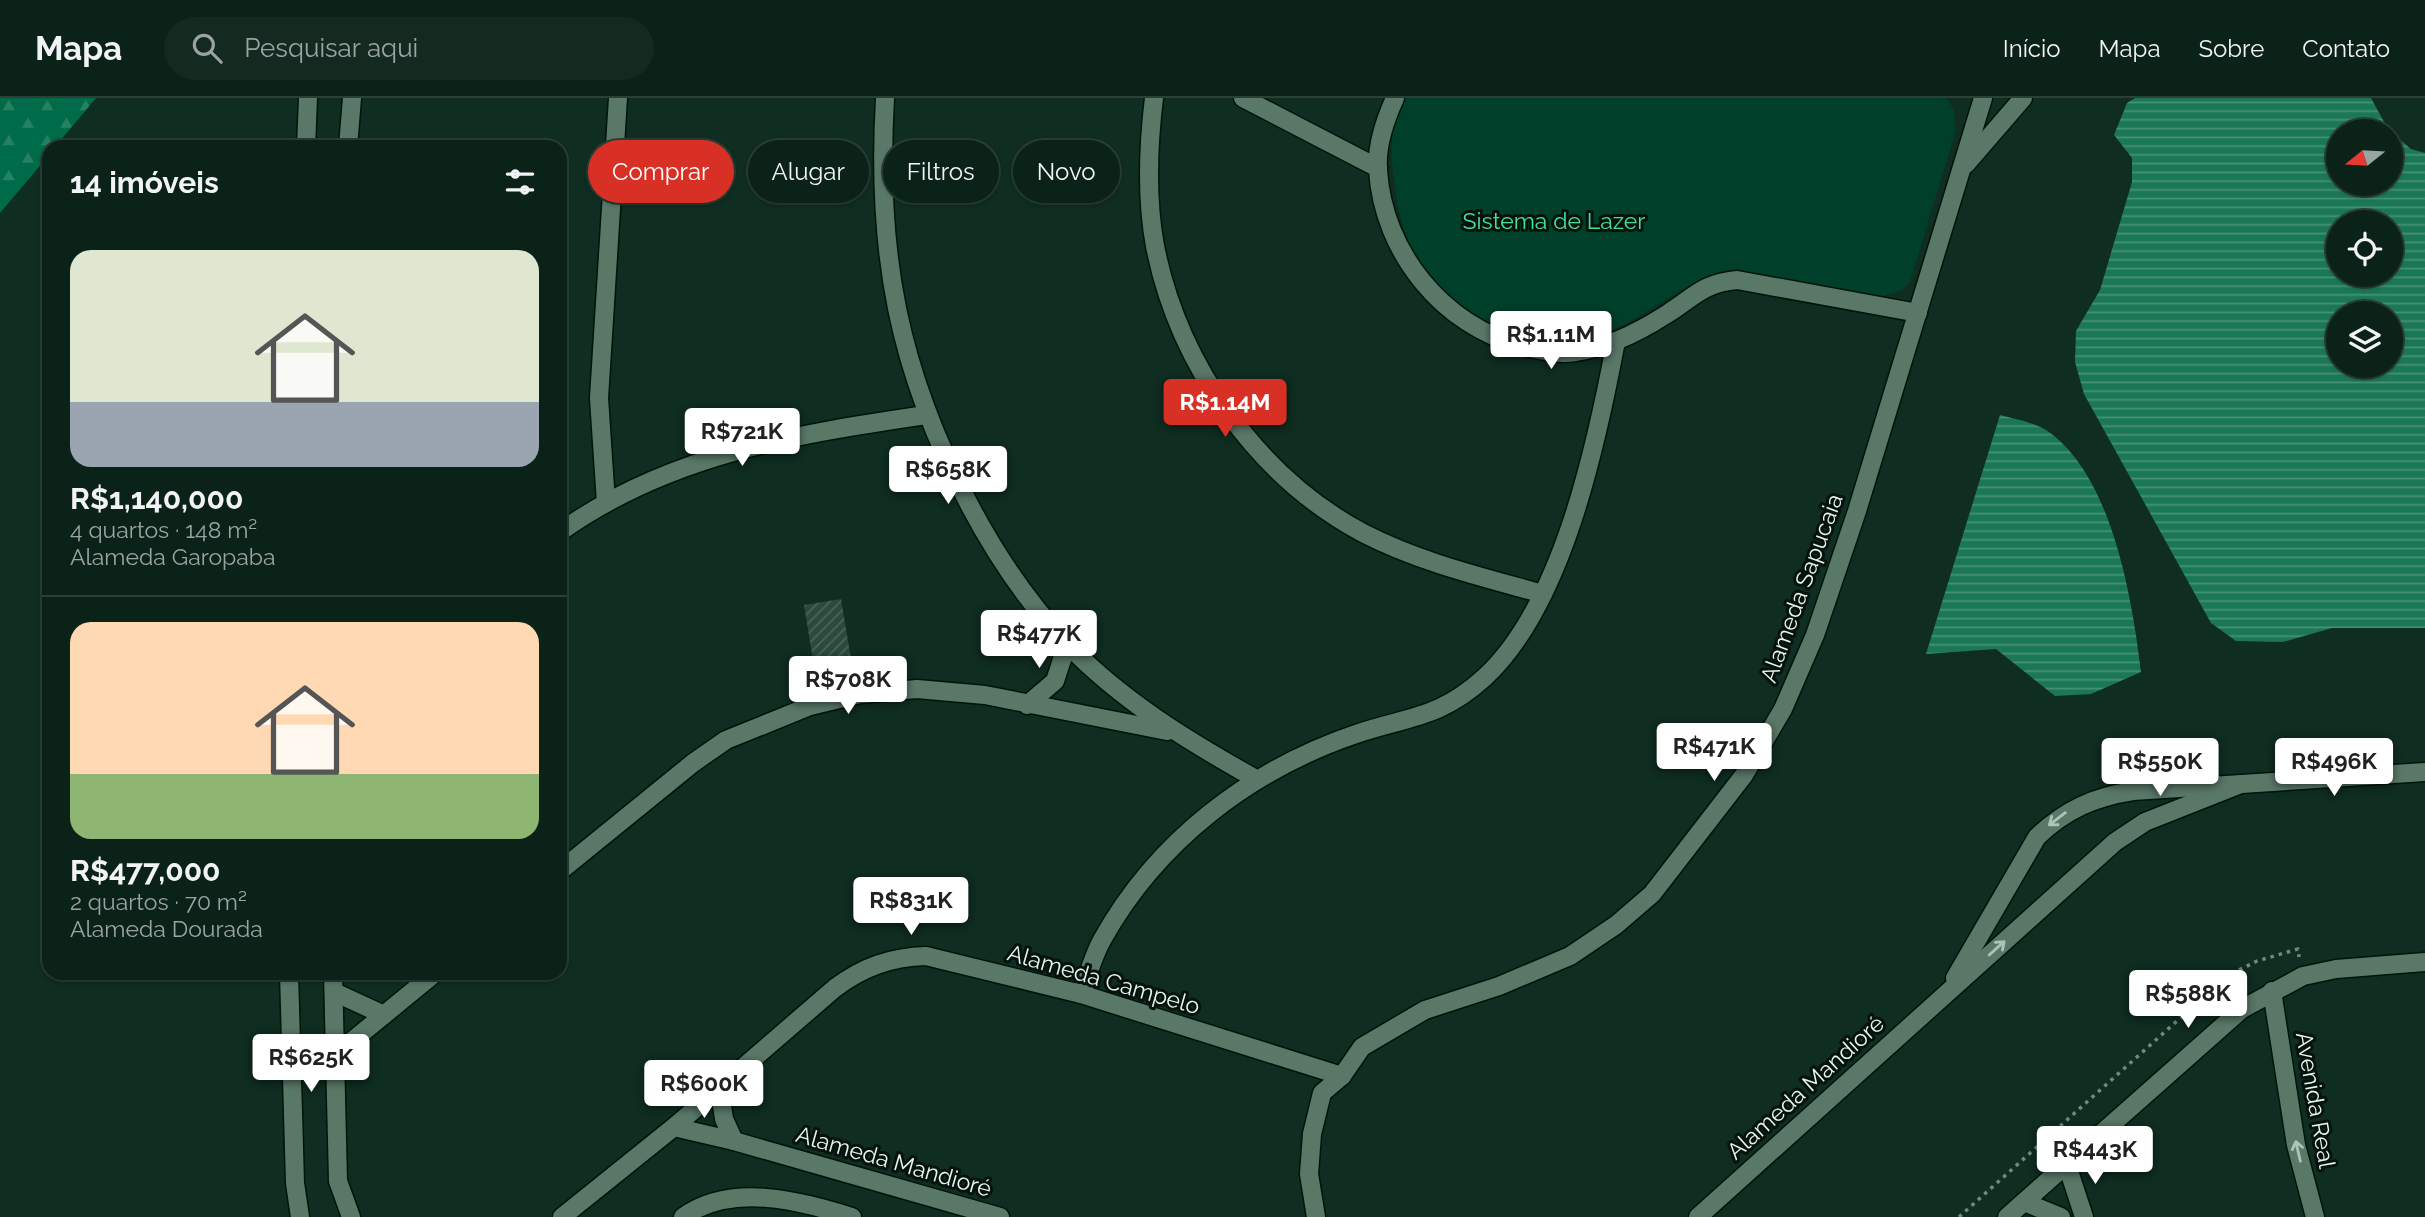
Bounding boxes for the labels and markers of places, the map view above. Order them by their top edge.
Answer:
pin: R$1.11M [1486,312,1616,371]
pin: R$1.14M [1160,380,1290,439]
pin: R$721K [685,408,799,468]
pin: R$658K [891,446,1005,506]
pin: R$477K [982,610,1096,670]
pin: R$708K [791,656,905,716]
pin: R$471K [1657,724,1771,783]
pin: R$550K [2103,738,2217,798]
pin: R$496K [2277,738,2391,798]
pin: R$831K [854,878,968,937]
pin: R$588K [2131,970,2245,1030]
pin: R$625K [254,1034,368,1094]
pin: R$600K [647,1060,761,1120]
pin: R$443K [2038,1126,2152,1186]

